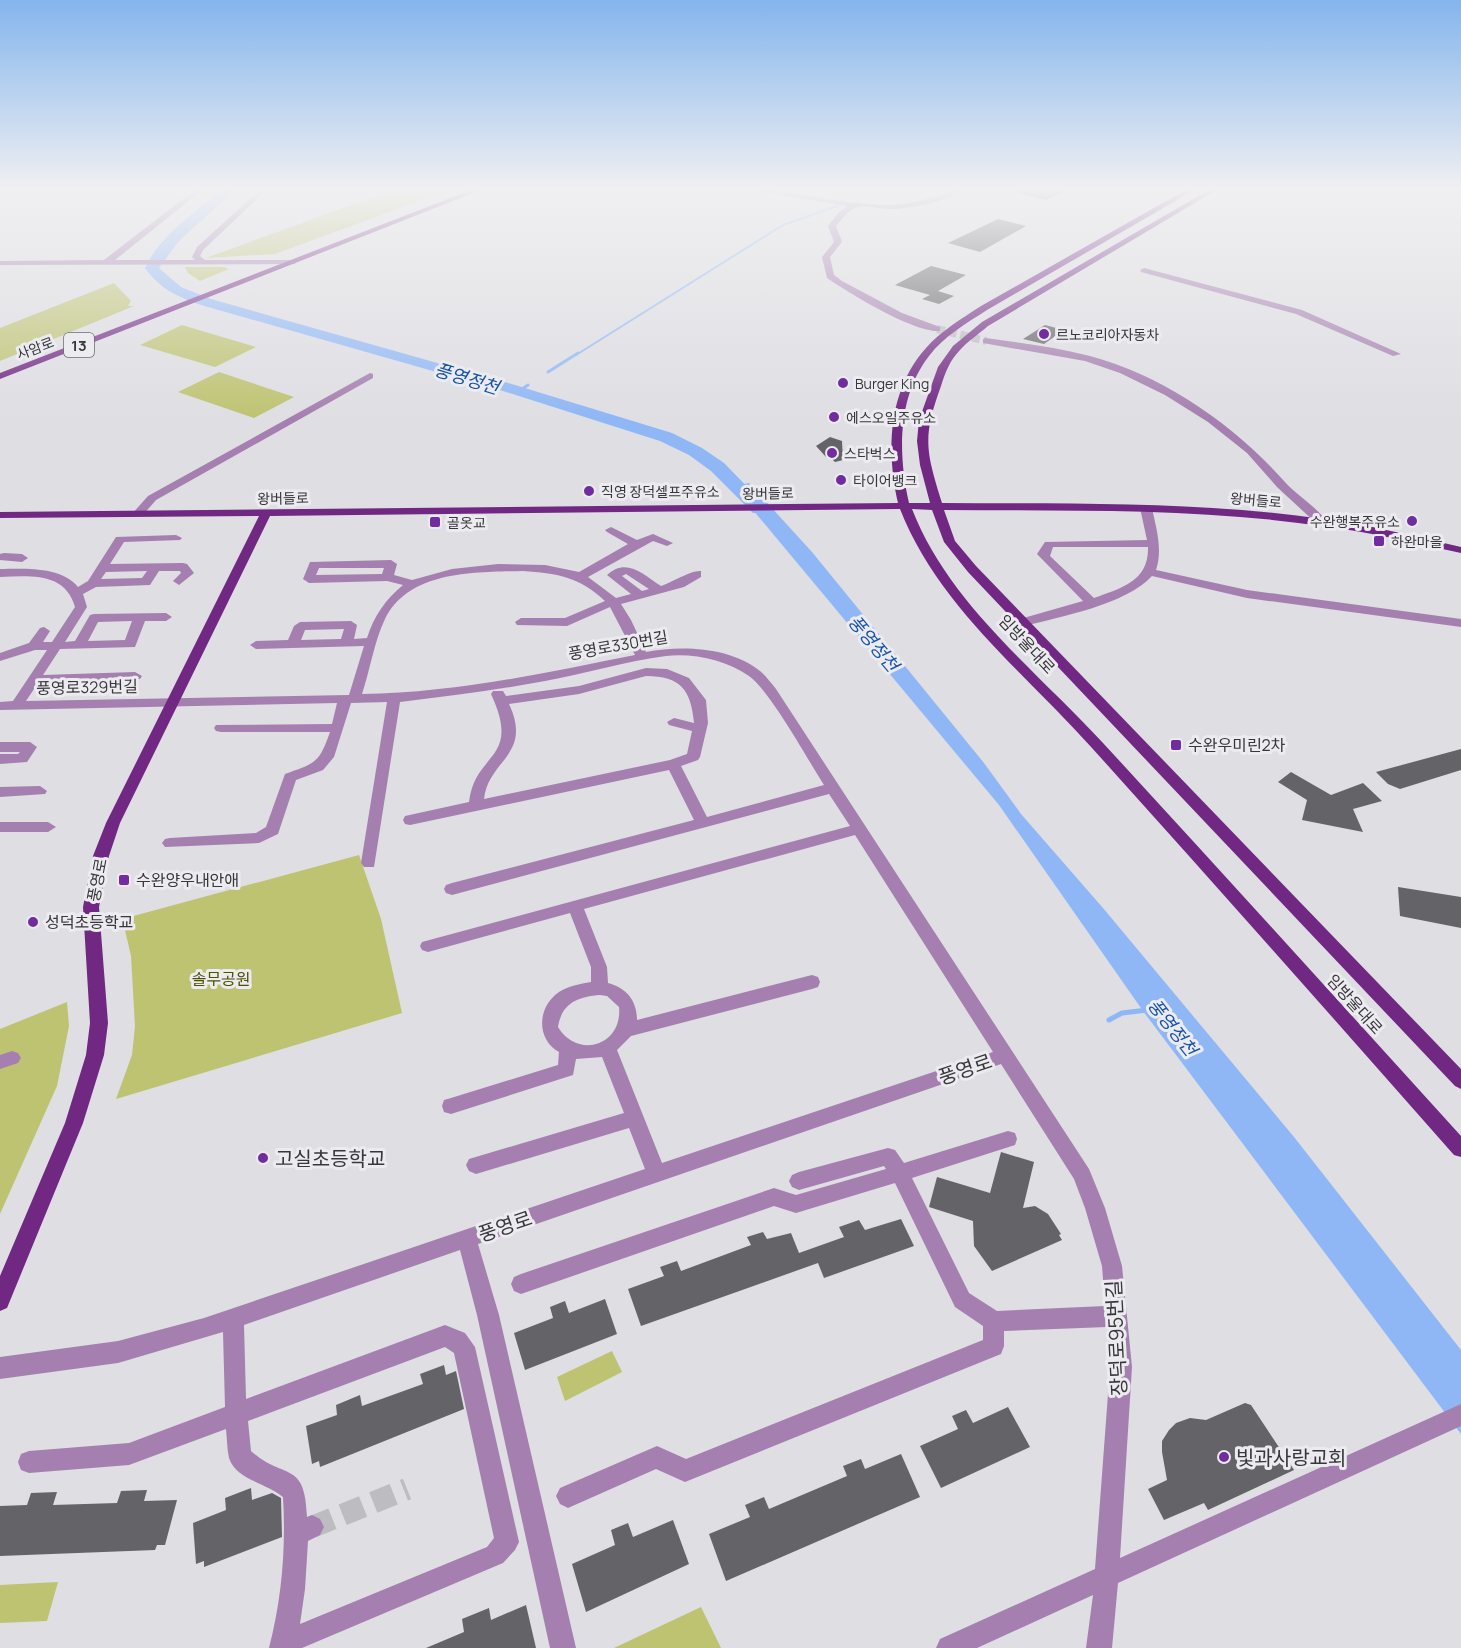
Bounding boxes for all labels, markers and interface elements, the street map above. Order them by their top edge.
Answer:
place label: 르노코리아자동차 [1056,325,1159,344]
marker: 르노코리아자동차 [1037,327,1051,341]
street label: 사암로 [14,332,57,364]
road number: 13 [64,333,94,357]
water label: 풍영정천 [432,357,505,400]
place label: Burger King [855,374,929,393]
marker: Burger King [836,376,850,390]
place label: 에스오일주유소 [846,408,936,427]
marker: 에스오일주유소 [827,410,841,424]
place label: 스타벅스 [844,444,896,463]
marker: 스타벅스 [825,446,839,460]
place label: 타이어뱅크 [853,471,918,490]
marker: 타이어뱅크 [834,473,848,487]
place label: 직영 장덕셀프주유소 [601,482,720,501]
street label: 왕버들로 [742,483,794,503]
marker: 직영 장덕셀프주유소 [582,484,596,498]
street label: 왕버들로 [257,488,309,508]
street label: 왕버들로 [1230,488,1283,512]
place label: 수완행복주유소 [1310,512,1400,531]
place label: 골옷교 [447,513,486,532]
marker: 수완행복주유소 [1405,514,1419,528]
marker: 골옷교 [428,515,442,529]
place label: 하완마을 [1391,532,1443,551]
marker: 하완마을 [1372,534,1386,548]
water label: 풍영정천 [844,610,906,678]
street label: 임방울대로 [994,610,1060,679]
street label: 풍영로330번길 [566,625,670,665]
street label: 풍영로329번길 [36,675,138,699]
place label: 수완우미린2차 [1188,734,1286,756]
marker: 수완우미린2차 [1169,738,1183,752]
street label: 풍영로 [82,856,112,904]
place label: 수완양우내안애 [136,869,239,891]
marker: 수완양우내안애 [117,873,131,887]
place label: 성덕초등학교 [45,911,133,933]
marker: 성덕초등학교 [26,915,40,929]
park label: 솔무공원 [192,968,250,990]
street label: 임방울대로 [1322,969,1388,1039]
water label: 풍영정천 [1143,994,1204,1062]
street label: 풍영로 [935,1047,995,1091]
place label: 고실초등학교 [275,1145,385,1172]
marker: 고실초등학교 [256,1151,270,1165]
street label: 풍영로 [475,1204,535,1248]
street label: 장덕로95번길 [1099,1279,1133,1397]
place label: 빛과사랑교회 [1236,1444,1346,1471]
marker: 빛과사랑교회 [1217,1450,1231,1464]

